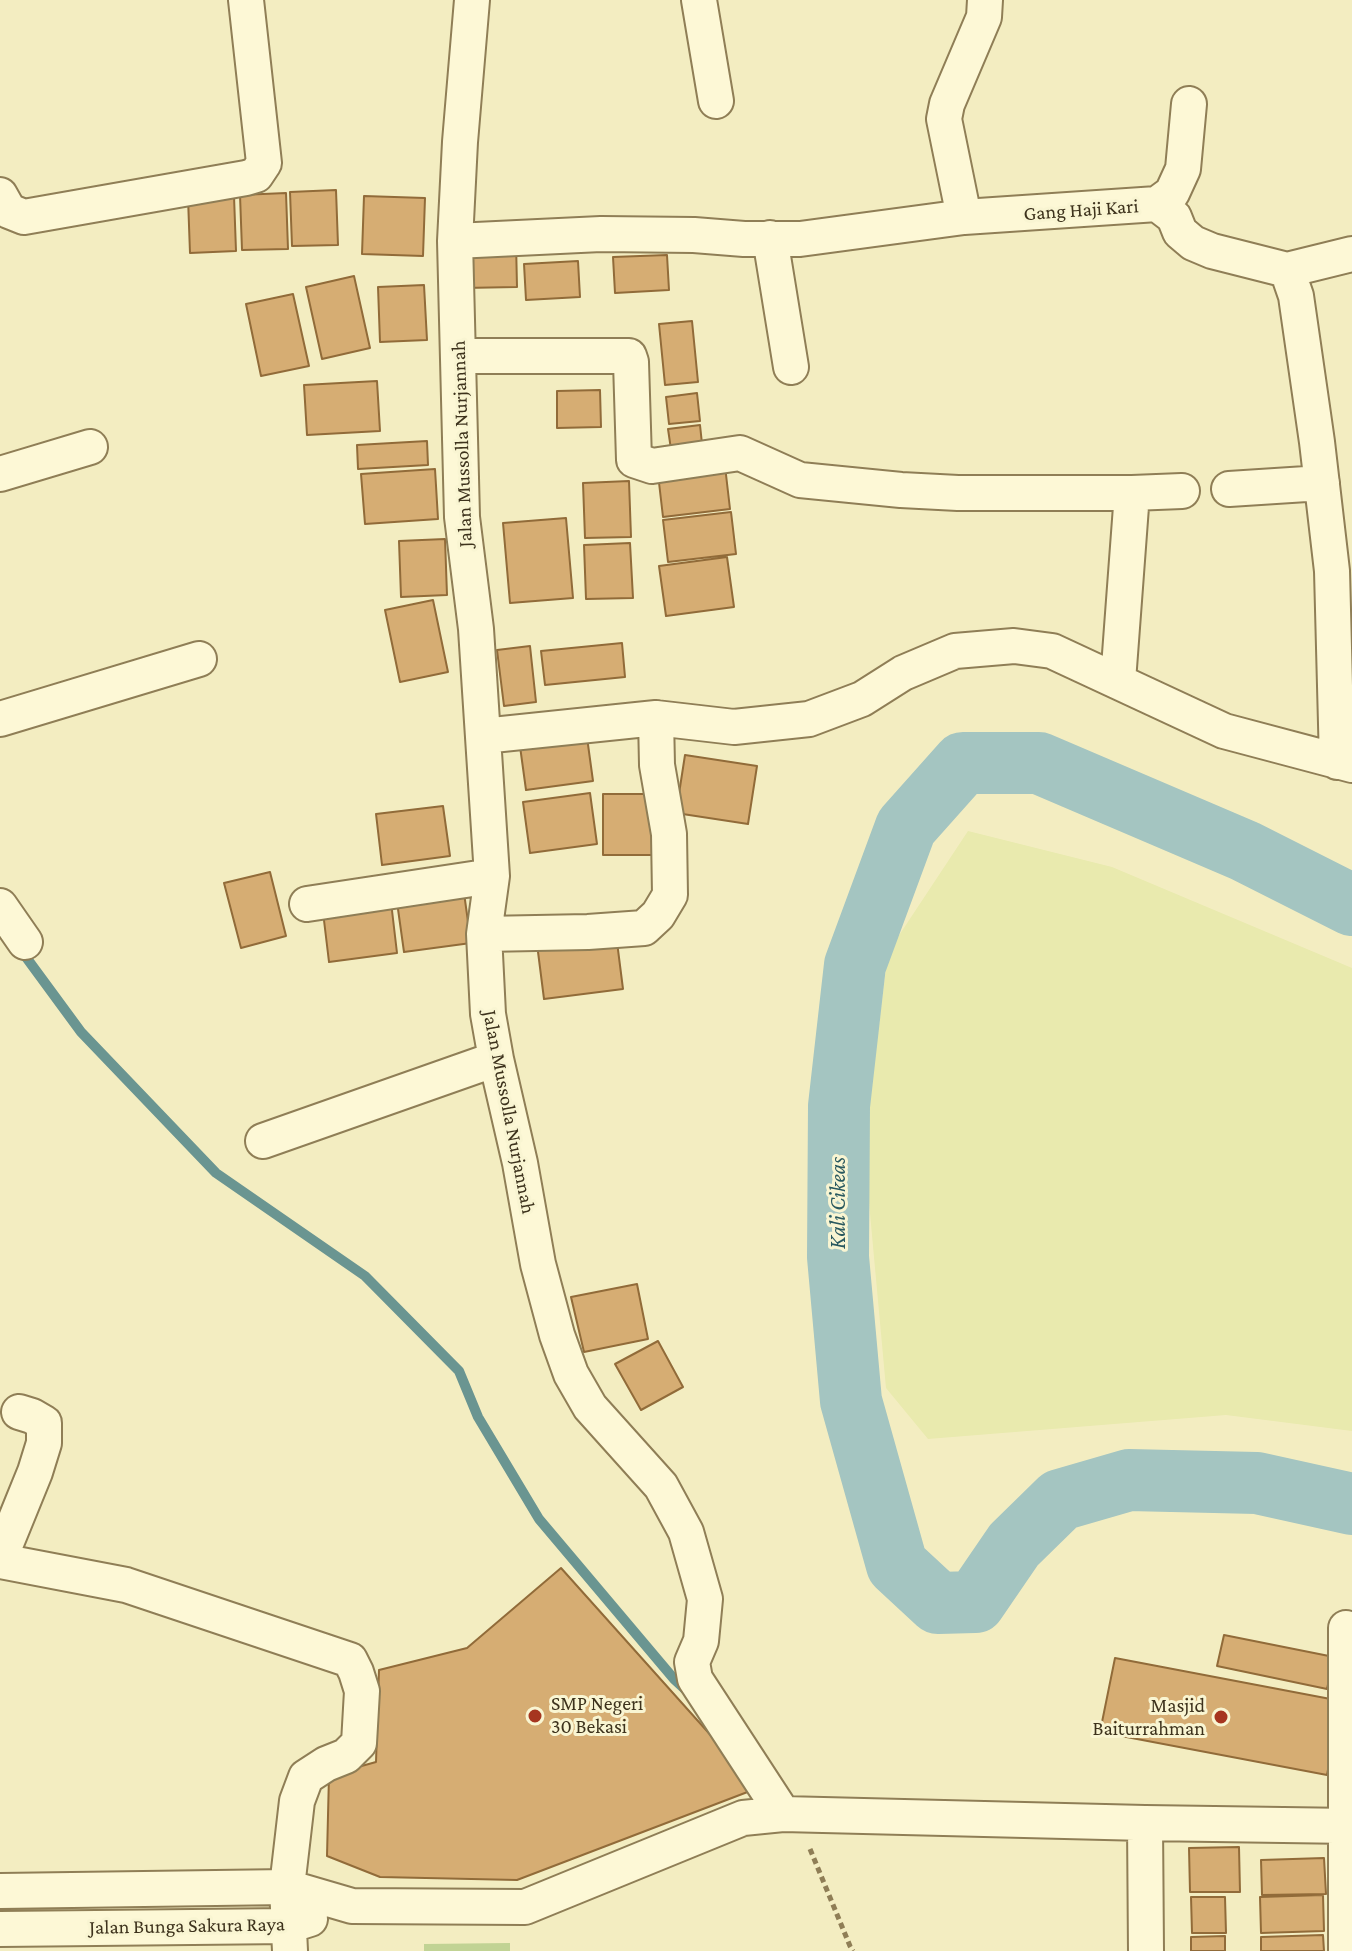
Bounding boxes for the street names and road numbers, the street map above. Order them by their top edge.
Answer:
street label: Gang Haji Kari [1023,194,1139,226]
street label: Jalan Mussolla Nurjannah [446,340,478,548]
street label: Jalan Mussolla Nurjannah [477,1008,541,1216]
street label: Jalan Bunga Sakura Raya [89,1912,285,1940]

